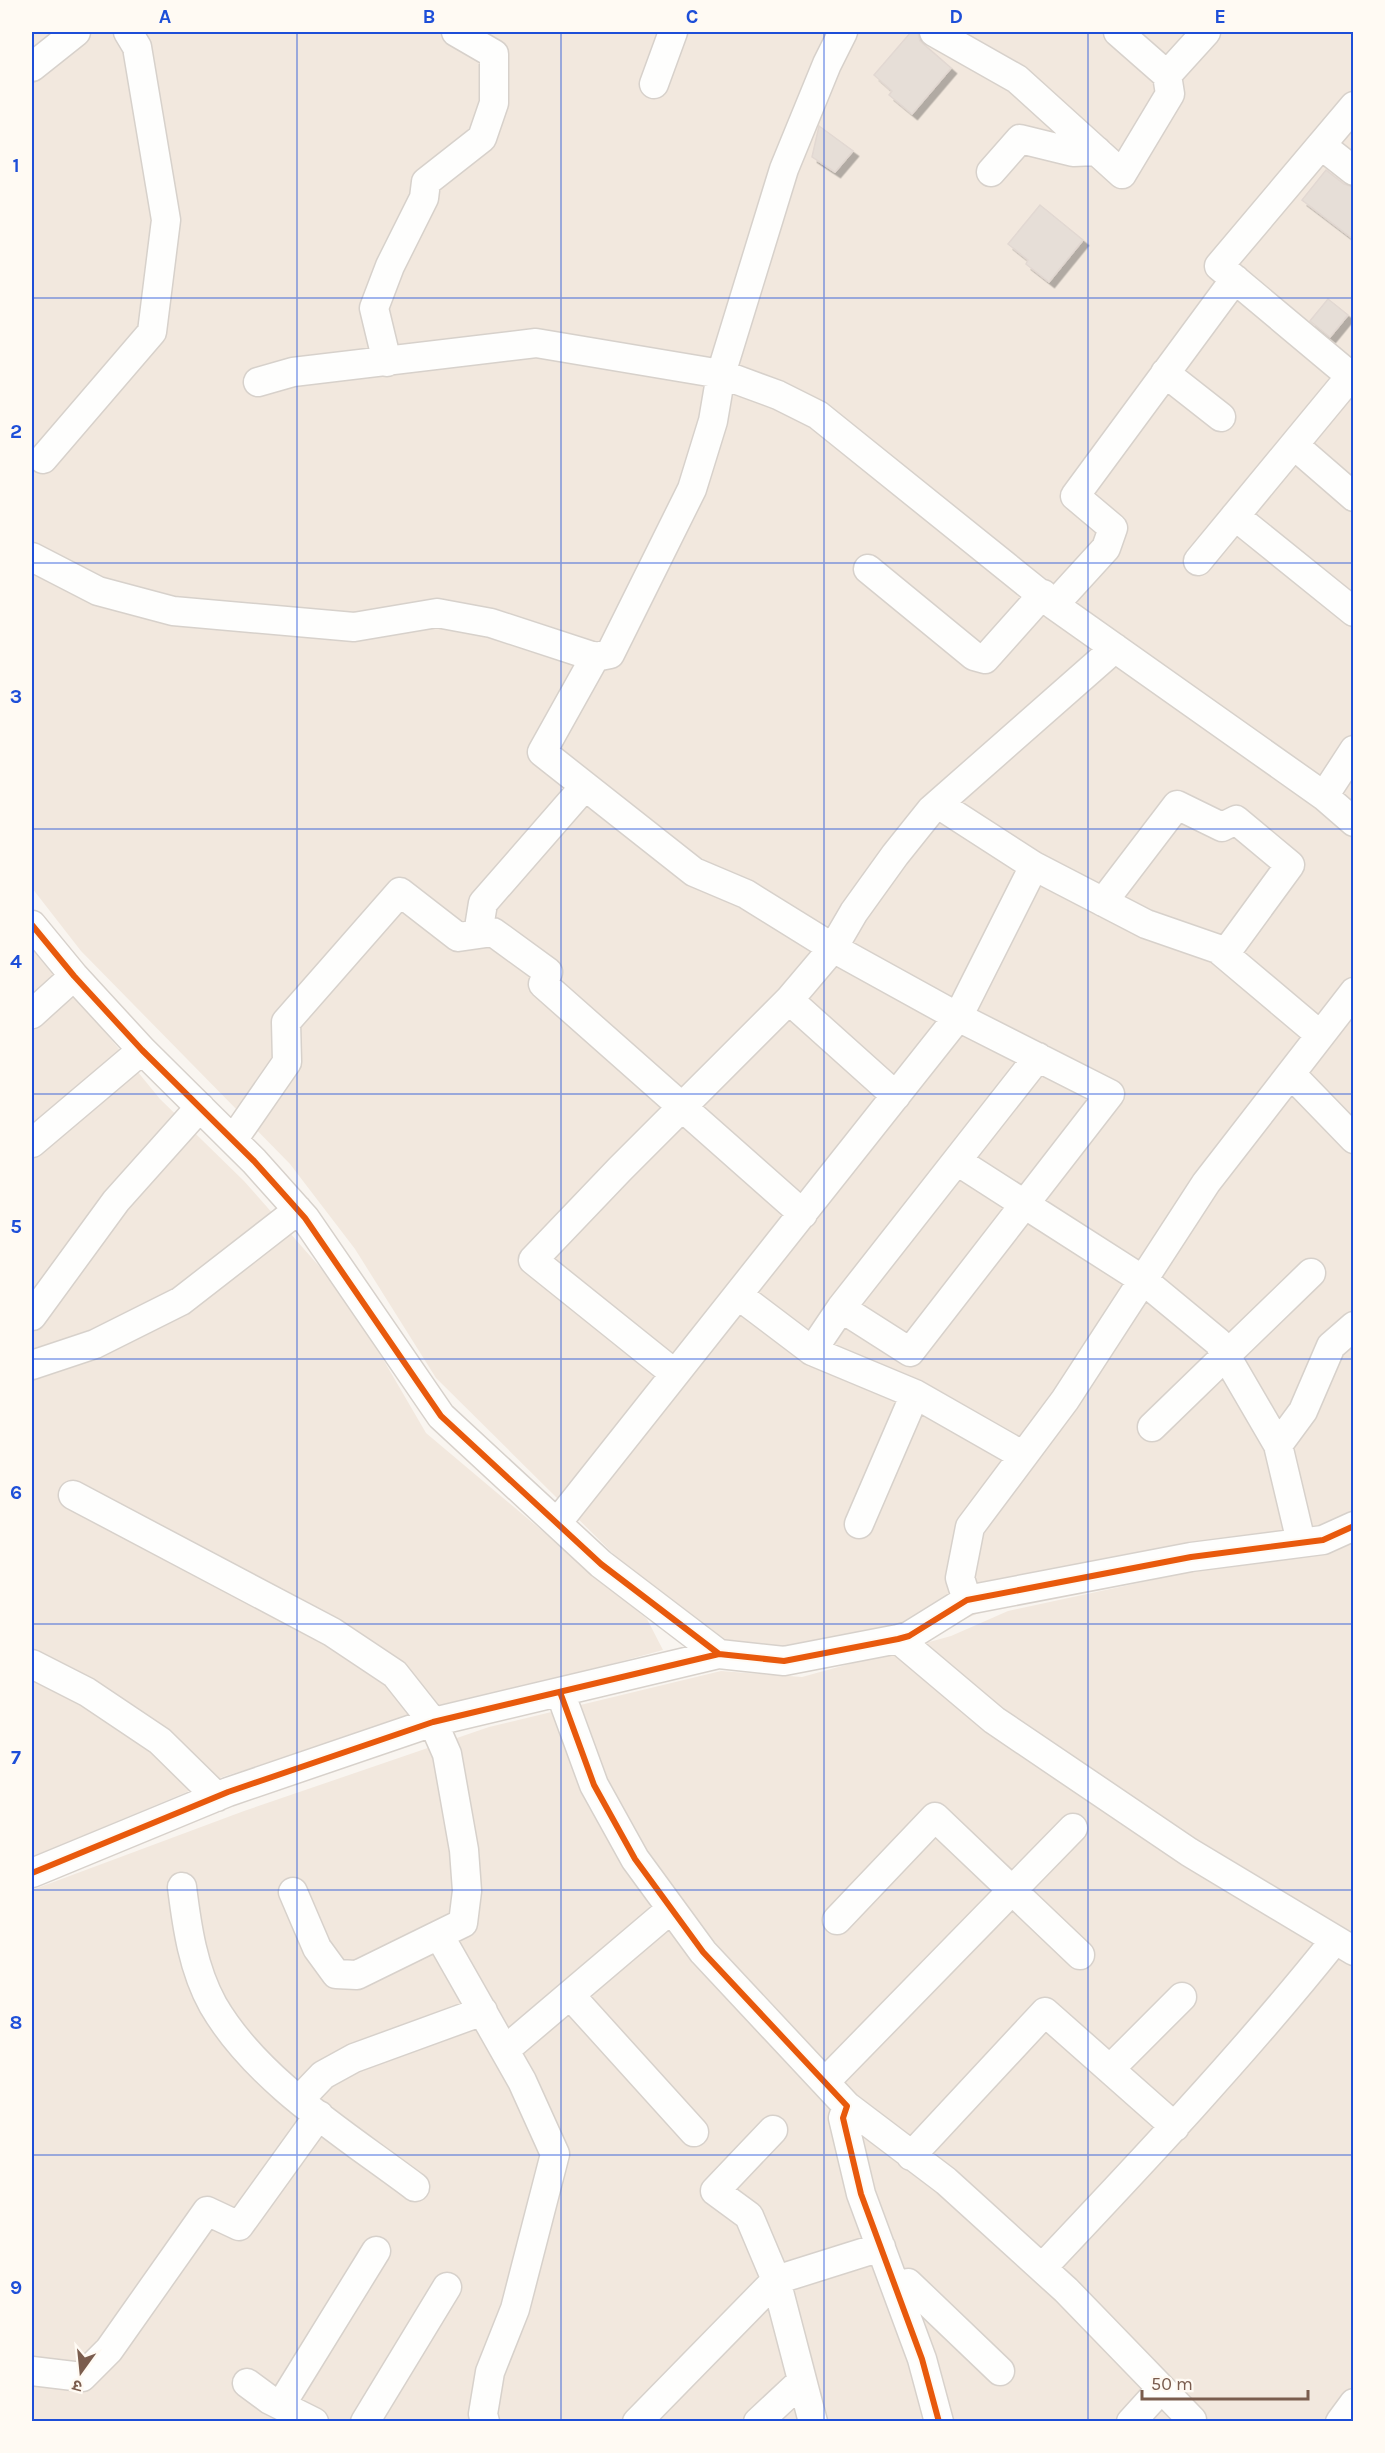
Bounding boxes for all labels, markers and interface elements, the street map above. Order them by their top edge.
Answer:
text: A [159,5,172,28]
text: B [423,5,435,28]
text: C [686,5,698,28]
text: D [949,5,963,28]
text: E [1214,5,1226,28]
text: 1 [12,154,20,177]
text: 2 [10,420,22,443]
text: 3 [10,685,22,708]
text: 4 [10,950,22,973]
text: 5 [10,1215,22,1238]
text: 6 [10,1481,22,1504]
text: 7 [11,1746,21,1769]
text: 8 [10,2011,22,2034]
text: 9 [10,2276,22,2299]
north arrow [51,2342,111,2402]
scale bar [1142,2363,1308,2401]
text: 50 m [1151,2373,1193,2395]
text: उ [70,2375,84,2396]

